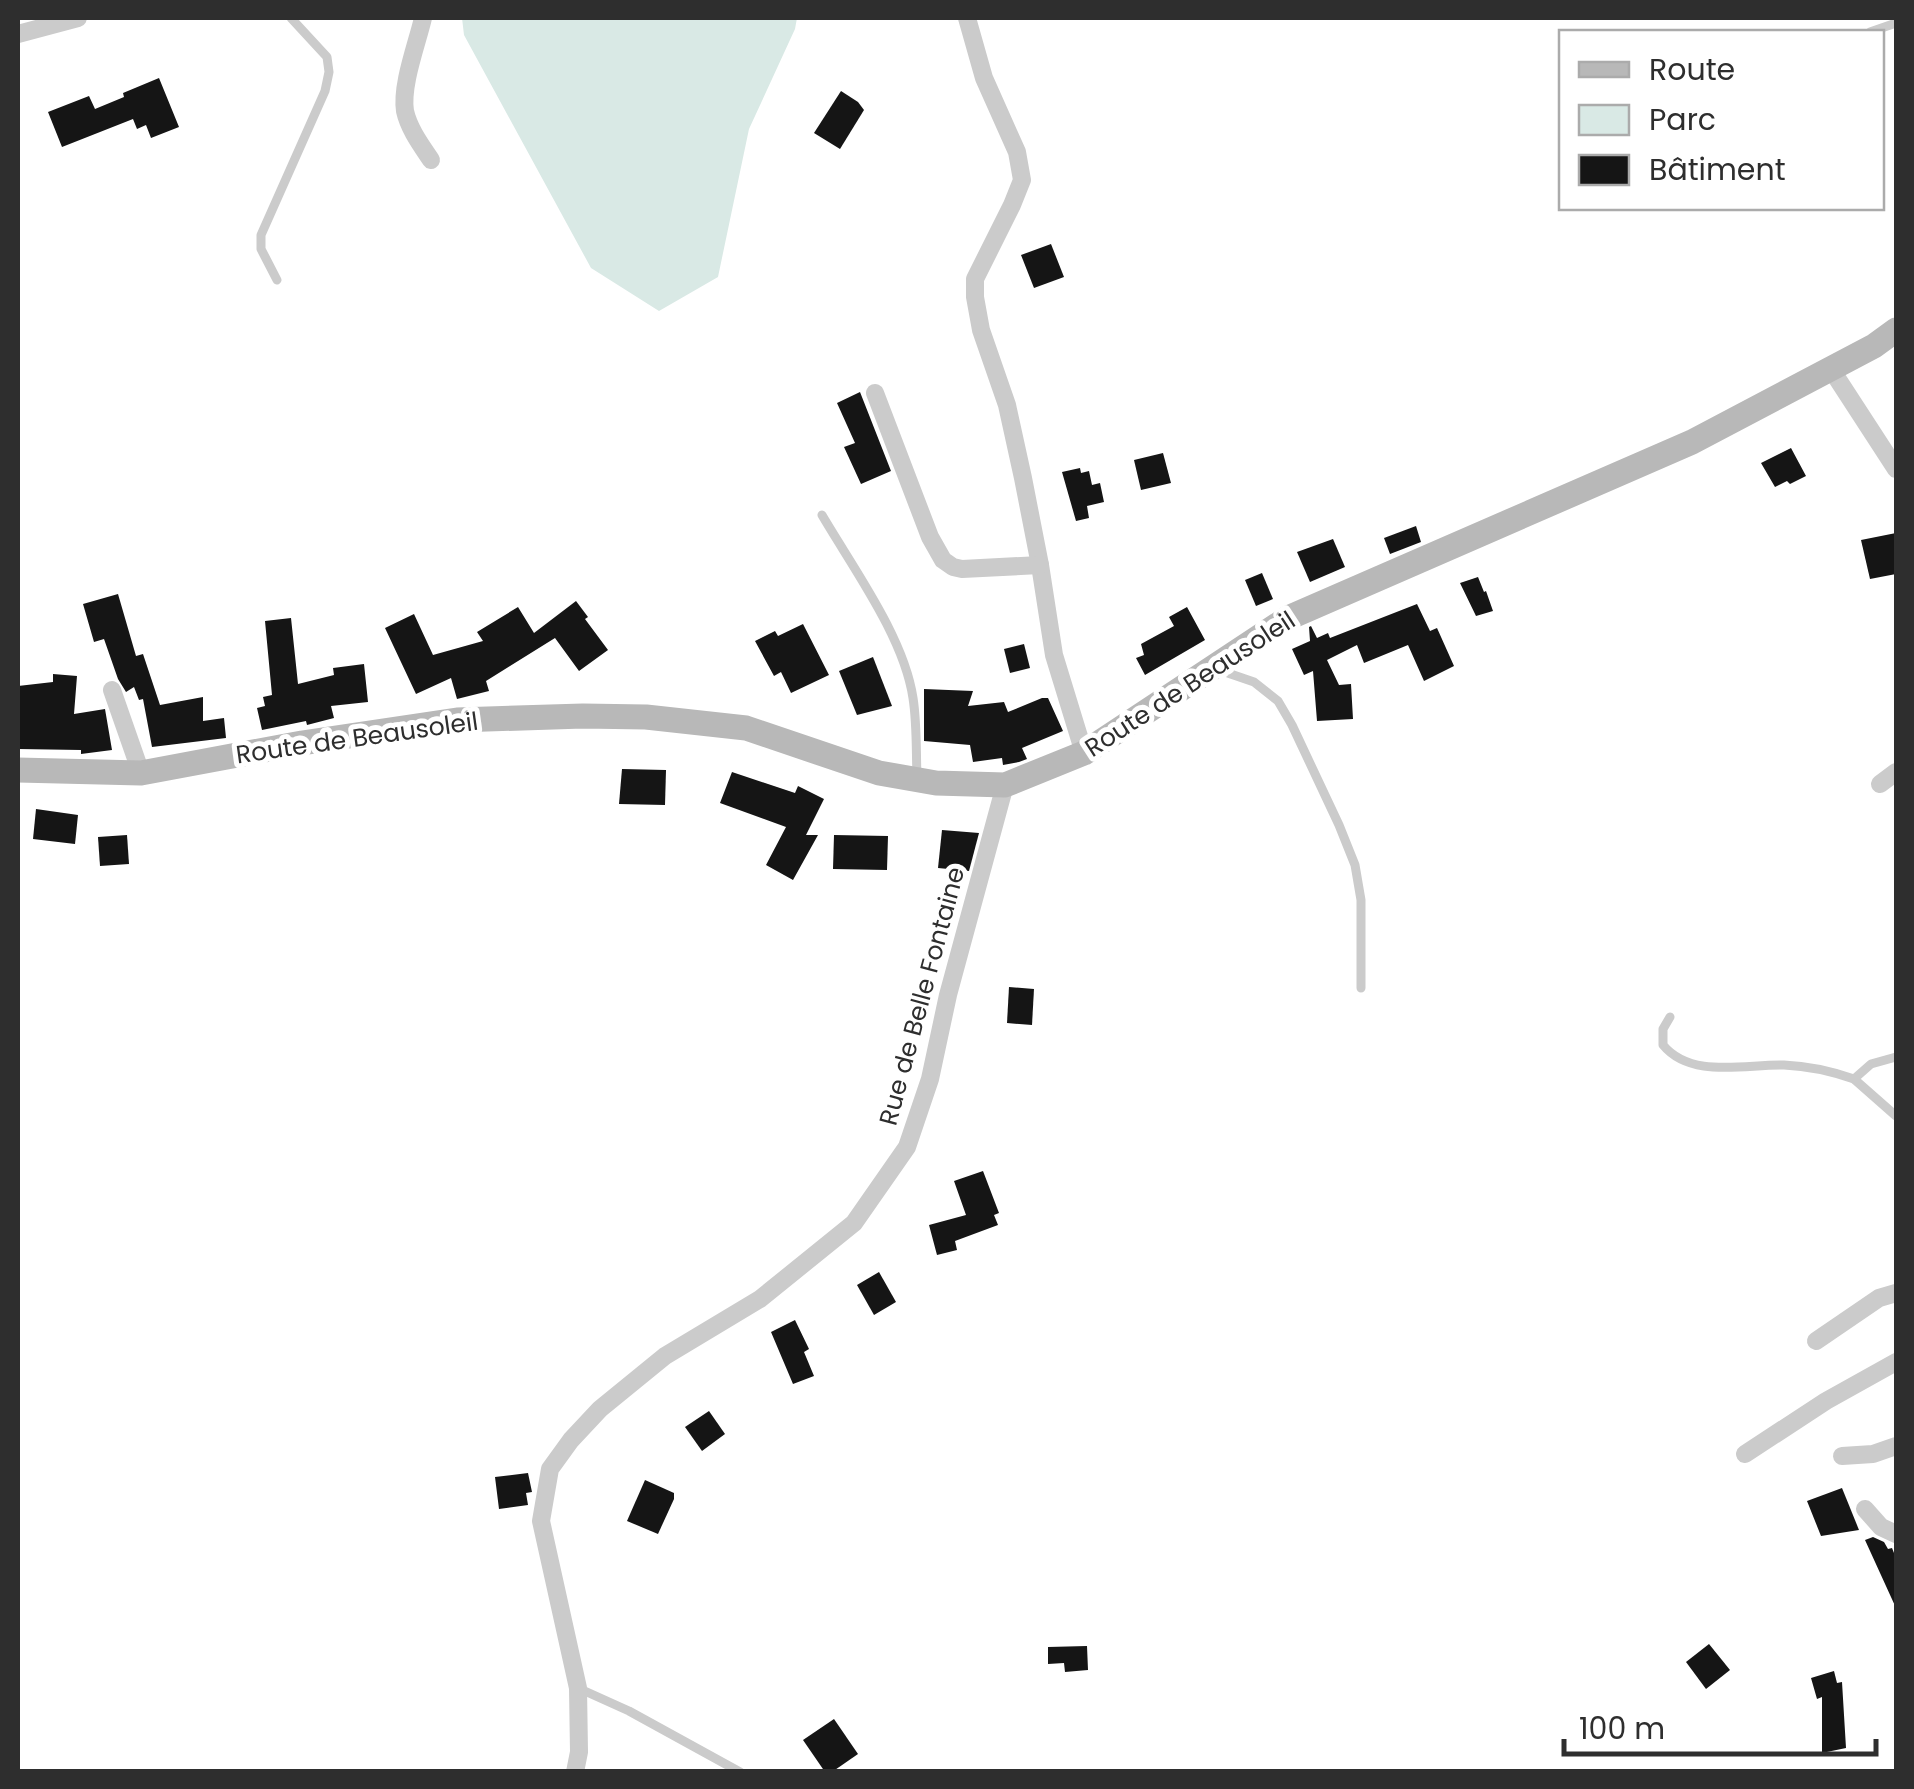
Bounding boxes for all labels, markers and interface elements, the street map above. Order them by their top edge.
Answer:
legend [1559,30,1884,210]
text: Route [1649,48,1735,91]
text: Parc [1649,98,1716,141]
text: Bâtiment [1649,148,1786,191]
street label: Route de Beausoleil [1078,603,1302,765]
street label: Route de Beausoleil [234,704,480,772]
street label: Rue de Belle Fontaine [871,863,973,1129]
scale bar [1564,1694,1876,1756]
text: 100 m [1579,1707,1665,1750]

